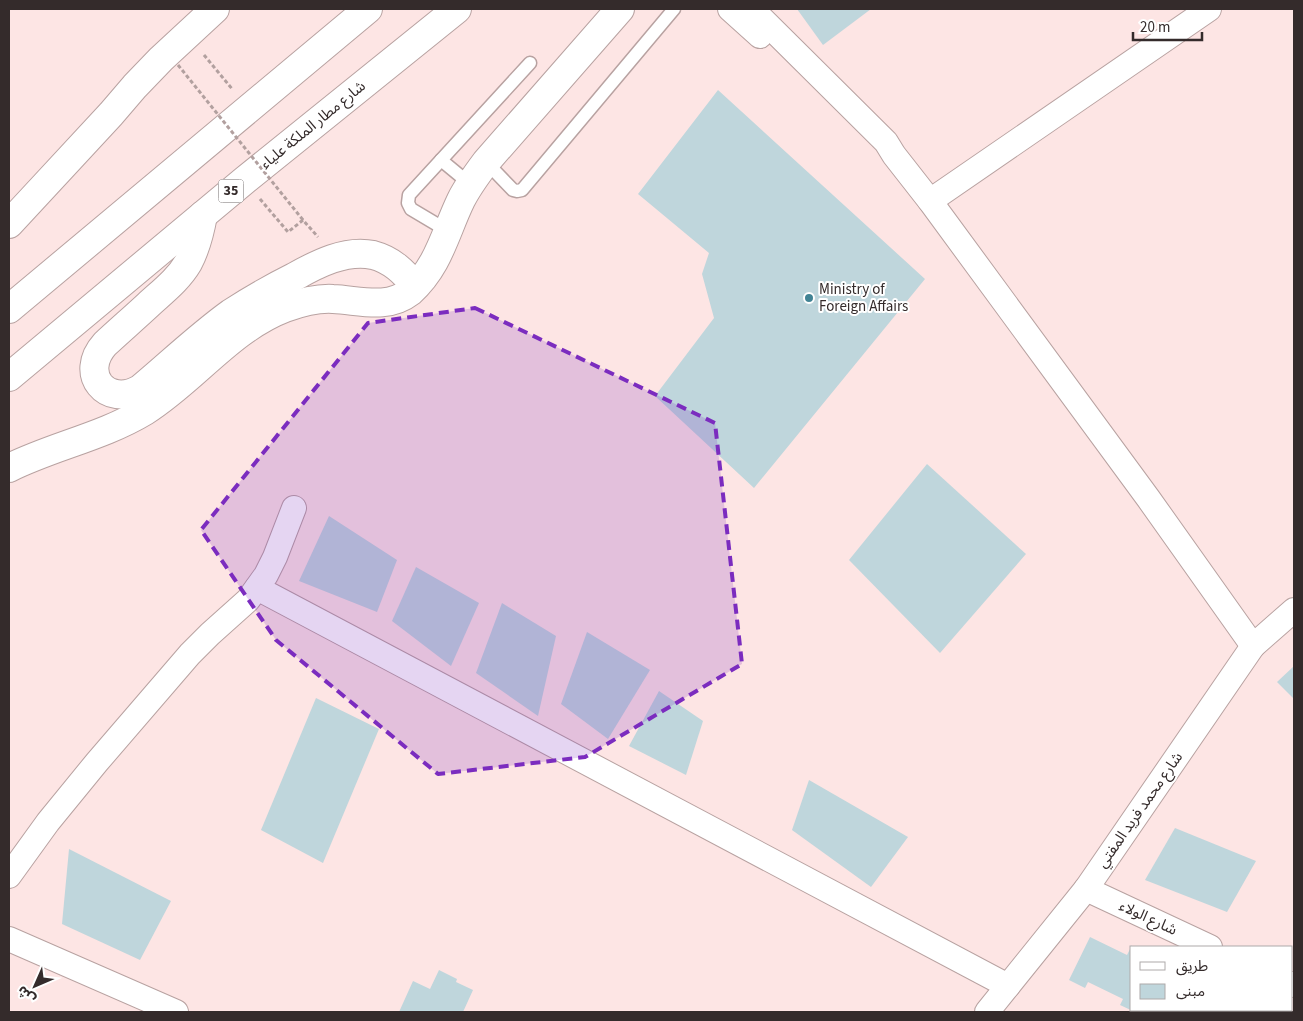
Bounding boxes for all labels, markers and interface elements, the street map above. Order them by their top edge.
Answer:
scale bar [1133,10,1202,42]
text: 20 m [1140,17,1170,38]
street label: شارع مطار الملكة علياء [256,76,371,175]
road number: 35 [218,180,244,202]
place label: Ministry of Foreign Affairs [819,279,908,317]
marker: Ministry of Foreign Affairs [803,292,815,304]
street label: شارع محمد فريد المفتي [1092,748,1189,873]
street label: شارع الولاء [1115,895,1181,942]
legend [1130,946,1293,1011]
text: طريق [1176,956,1208,977]
north arrow [10,961,60,1011]
text: ش [13,981,40,1008]
text: مبنى [1176,981,1205,1002]

